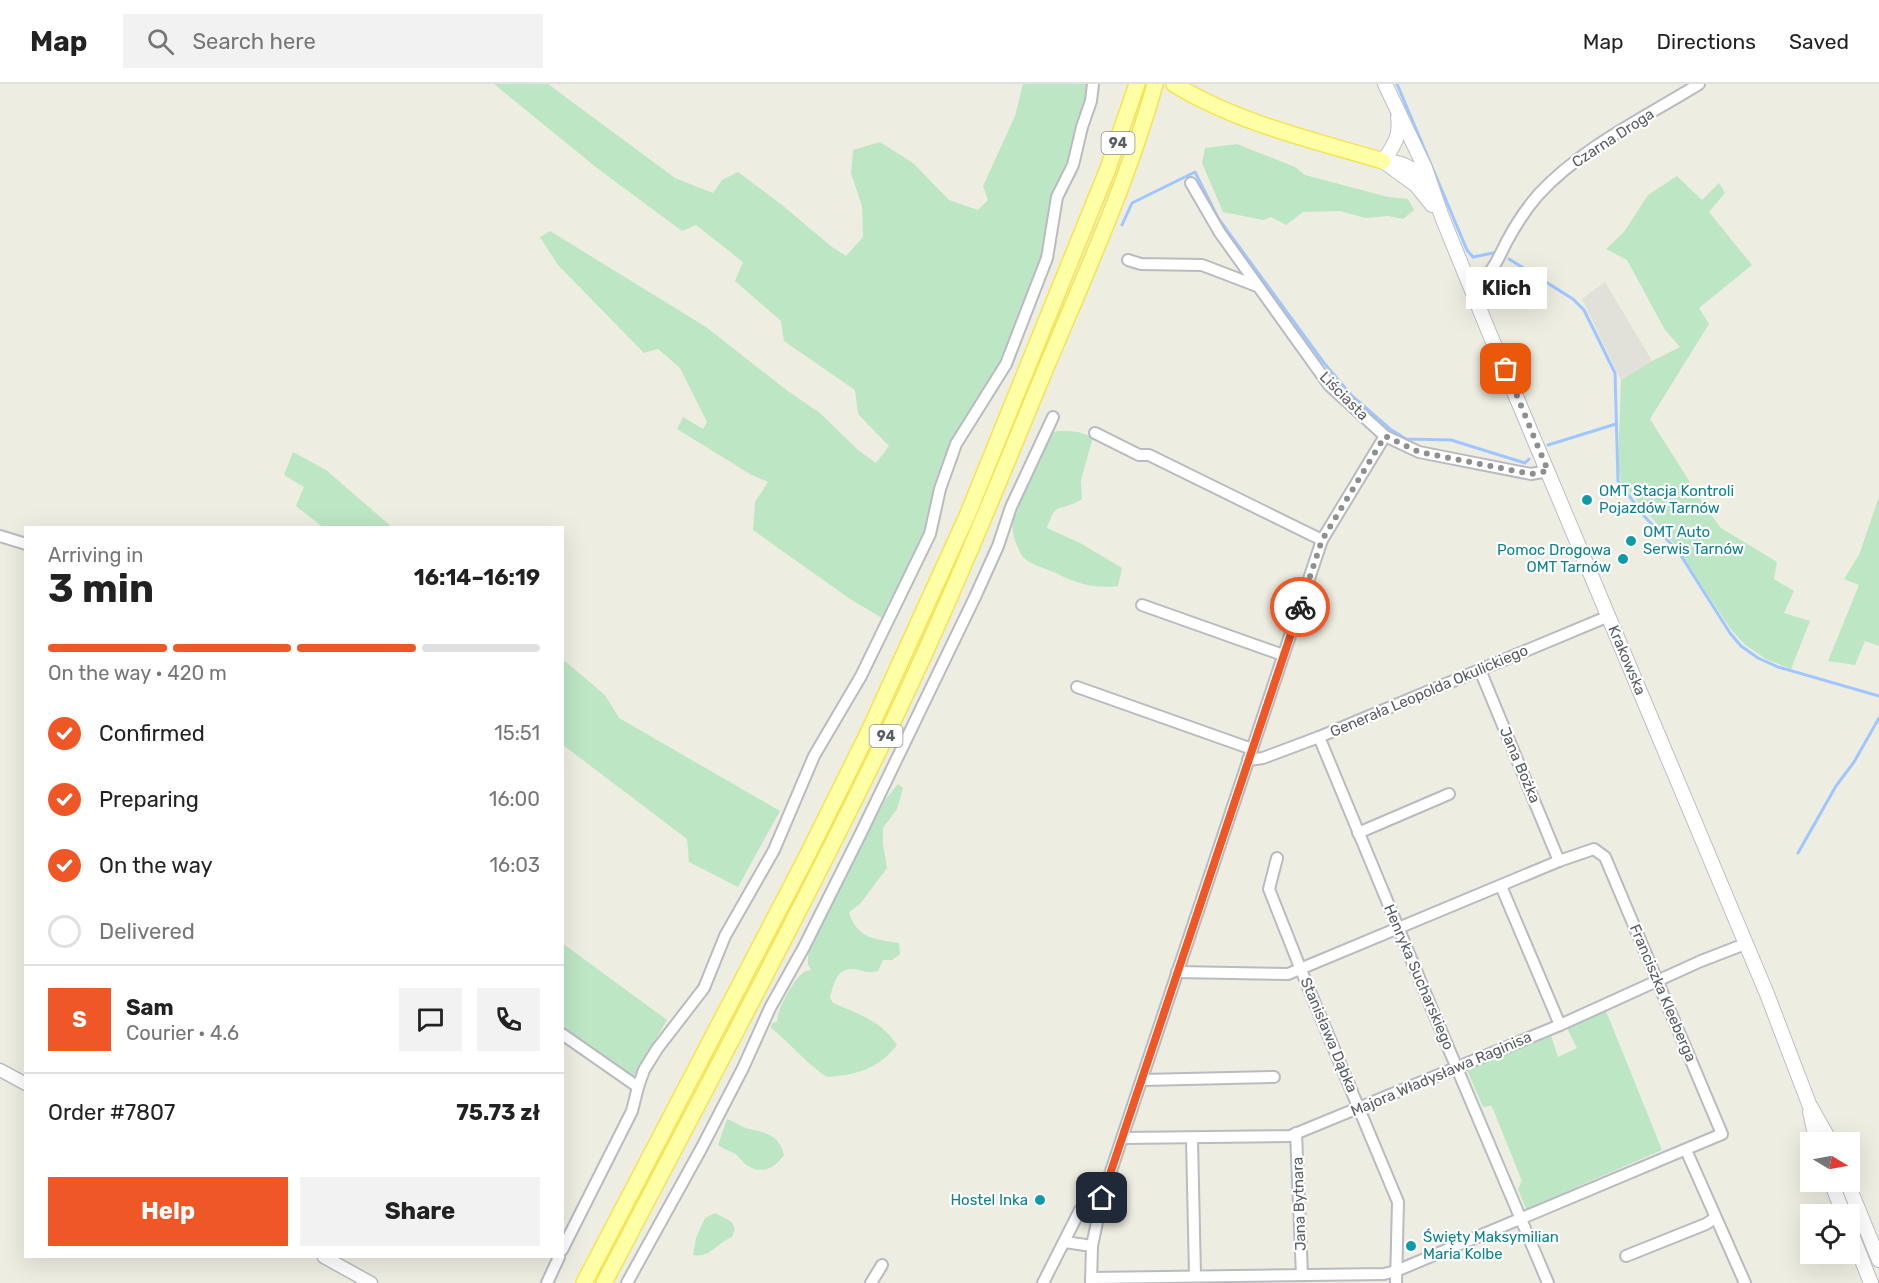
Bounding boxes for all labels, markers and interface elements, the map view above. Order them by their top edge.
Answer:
search box [123,14,543,68]
text: Map [30,25,87,58]
icon: search [144,25,177,58]
text: Search here [192,28,316,55]
text: Map [1583,29,1624,54]
text: Directions [1657,29,1756,54]
text: Saved [1789,29,1849,54]
street label: Czarna Droga [1569,105,1657,171]
road number: 94 [1102,132,1134,154]
callout: Klich [1466,267,1546,309]
text: Klich [1482,276,1531,300]
pin [1480,343,1531,394]
icon: bag [1489,352,1522,385]
street label: Liściasta [1316,368,1372,424]
place label: OMT Stacja Kontroli Pojazdów Tarnów [1599,482,1734,517]
marker: OMT Stacja Kontroli Pojazdów Tarnów [1580,493,1594,507]
place label: OMT Auto Serwis Tarnów [1643,523,1744,558]
marker: OMT Auto Serwis Tarnów [1624,534,1638,548]
place label: Pomoc Drogowa OMT Tarnów [1497,541,1611,576]
text: Arriving in [48,543,143,567]
marker: Pomoc Drogowa OMT Tarnów [1616,552,1630,566]
text: 16:14–16:19 [414,564,540,591]
text: 3 min [48,566,154,612]
courier [1270,577,1330,637]
icon: bike [1284,591,1317,624]
street label: Krakowska [1604,622,1650,698]
street label: Generała Leopolda Okulickiego [1327,641,1531,741]
text: On the way · 420 m [48,661,227,685]
icon: check [48,717,81,750]
text: Confirmed [99,720,205,747]
text: 15:51 [494,721,540,745]
street label: Jana Bożka [1496,724,1544,806]
road number: 94 [870,725,902,747]
icon: check [48,783,81,816]
text: Preparing [99,786,199,813]
text: 16:00 [489,787,540,811]
icon: check [48,849,81,882]
text: On the way [99,852,213,879]
text: 16:03 [490,853,540,877]
street label: Henryka Sucharskiego [1380,901,1458,1053]
text: Delivered [99,918,195,945]
street label: Franciszka Kleeberga [1626,921,1700,1065]
street label: Stanisława Dąbka [1297,975,1361,1095]
button: chat [399,988,462,1051]
button: phone [477,988,540,1051]
text: Sam [126,994,174,1021]
text: S [72,1006,87,1033]
text: Courier · 4.6 [126,1021,239,1045]
street label: Majora Władysława Raginisa [1348,1028,1534,1120]
text: Order #7807 [48,1099,175,1126]
text: 75.73 zł [456,1099,540,1126]
north arrow [1800,1132,1860,1192]
map controls [1800,1132,1860,1264]
street label: Jana Bytnara [1288,1157,1310,1251]
pin [1076,1172,1127,1223]
button: Help [48,1177,288,1246]
button: Share [300,1177,540,1246]
icon: home [1085,1181,1118,1214]
place label: Hostel Inka [950,1191,1028,1209]
marker: Hostel Inka [1033,1193,1047,1207]
button: locate [1800,1204,1860,1264]
place label: Święty Maksymilian Maria Kolbe [1423,1228,1559,1263]
marker: Święty Maksymilian Maria Kolbe [1404,1239,1418,1253]

